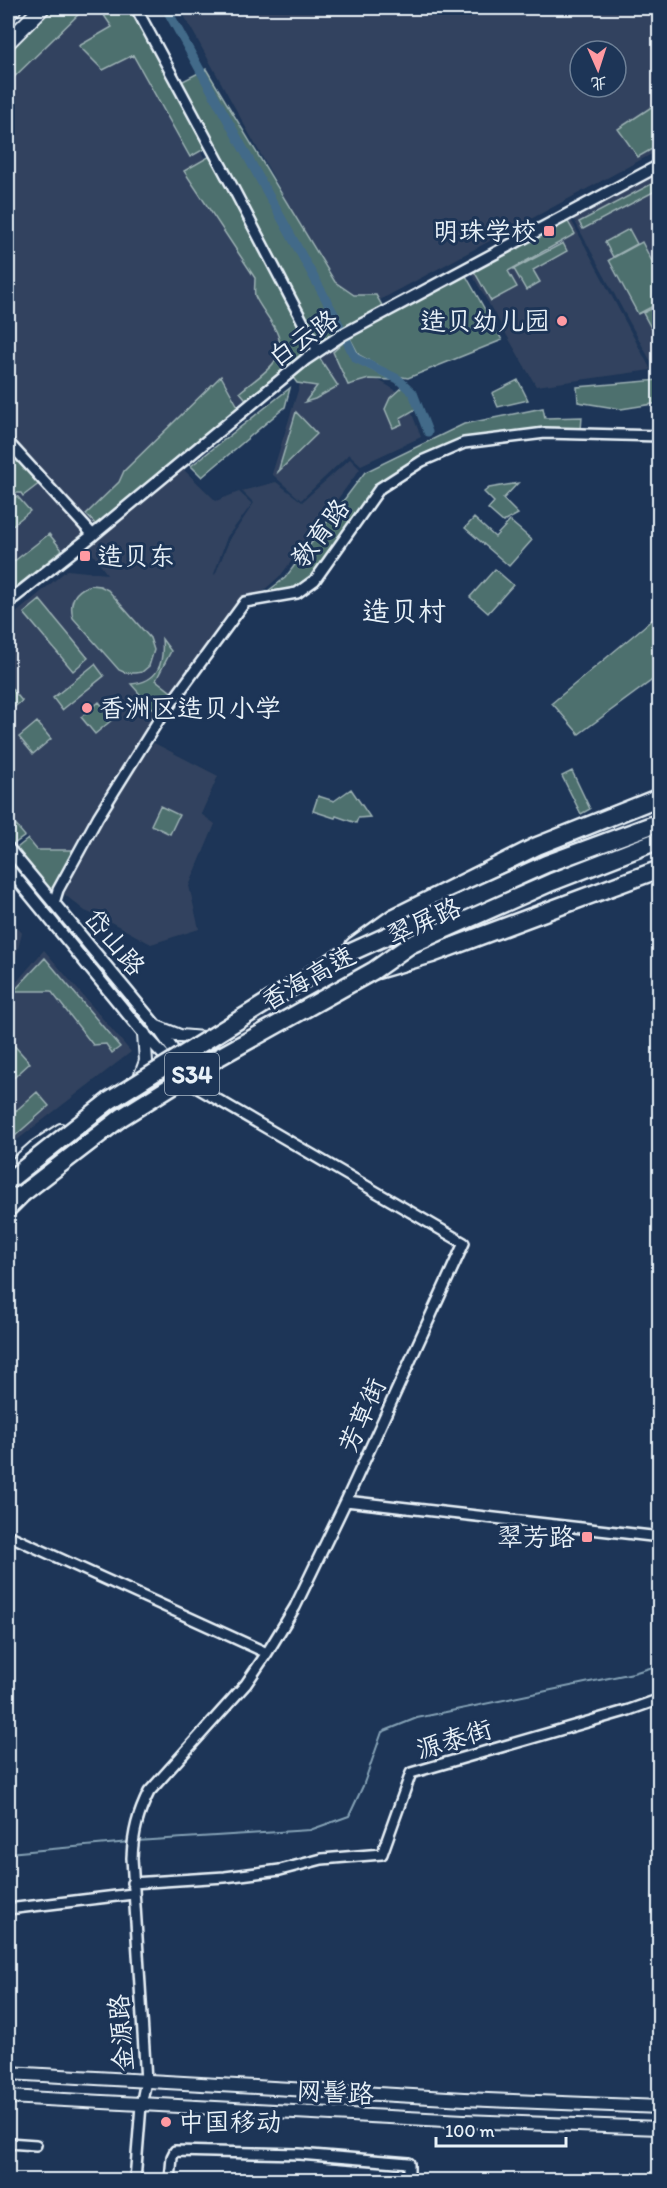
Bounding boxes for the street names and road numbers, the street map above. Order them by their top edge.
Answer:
street label: 白云路 [262,303,344,373]
street label: 教育路 [284,492,356,574]
street label: 翠屏路 [382,891,466,951]
street label: 岱山路 [78,902,152,982]
street label: 香海高速 [255,939,361,1017]
road number: S34 [165,1053,219,1095]
street label: 芳草街 [332,1373,392,1457]
street label: 源泰街 [412,1712,496,1766]
street label: 金源路 [102,1993,140,2073]
street label: 网髻路 [295,2074,375,2110]

